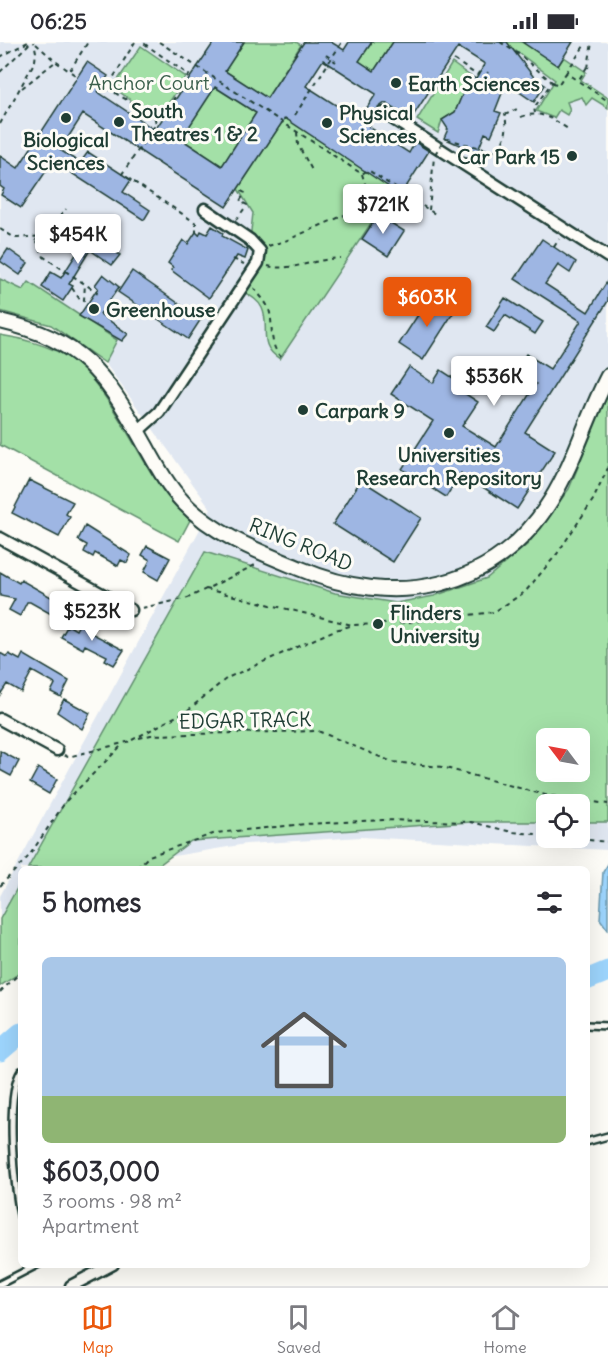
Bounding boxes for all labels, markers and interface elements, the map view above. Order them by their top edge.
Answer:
text: 06:25 [30,7,87,35]
park label: Anchor Court [88,70,210,95]
place label: Earth Sciences [408,71,540,96]
marker: Earth Sciences [389,76,403,90]
place label: South Theatres 1 & 2 [131,98,258,146]
place label: Physical Sciences [339,100,417,148]
marker: Biological Sciences [59,111,73,125]
marker: South Theatres 1 & 2 [112,115,126,129]
marker: Physical Sciences [320,116,334,130]
place label: Biological Sciences [23,127,109,175]
place label: Car Park 15 [457,144,560,169]
marker: Car Park 15 [565,149,579,163]
pin: $721K [341,184,425,235]
text: $721K [357,191,409,216]
pin: $454K [36,214,120,265]
text: $454K [49,221,107,246]
pin: $603K [385,277,469,328]
text: $603K [397,284,457,309]
place label: Greenhouse [106,297,216,322]
marker: Greenhouse [87,302,101,316]
pin: $536K [452,356,536,407]
text: $536K [465,363,523,388]
place label: Carpark 9 [315,398,405,423]
marker: Carpark 9 [296,403,310,417]
marker: Universities Research Repository [442,426,456,440]
place label: Universities Research Repository [356,442,542,490]
street label: RING ROAD [246,512,356,576]
pin: $523K [50,591,134,642]
text: $523K [63,598,121,623]
place label: Flinders University [390,600,480,648]
marker: Flinders University [371,617,385,631]
street label: EDGAR TRACK [179,706,312,734]
north arrow [536,728,590,782]
map controls [536,728,590,848]
button: locate [536,794,590,848]
text: 5 homes [42,886,141,919]
icon: filters [533,886,566,919]
icon: home [250,996,358,1104]
text: $603,000 [42,1155,160,1188]
text: 3 rooms · 98 m² [42,1188,182,1213]
text: Apartment [42,1213,139,1238]
tab: Map [81,1301,114,1357]
tab: Saved [277,1301,321,1357]
tab: Home [484,1301,527,1357]

